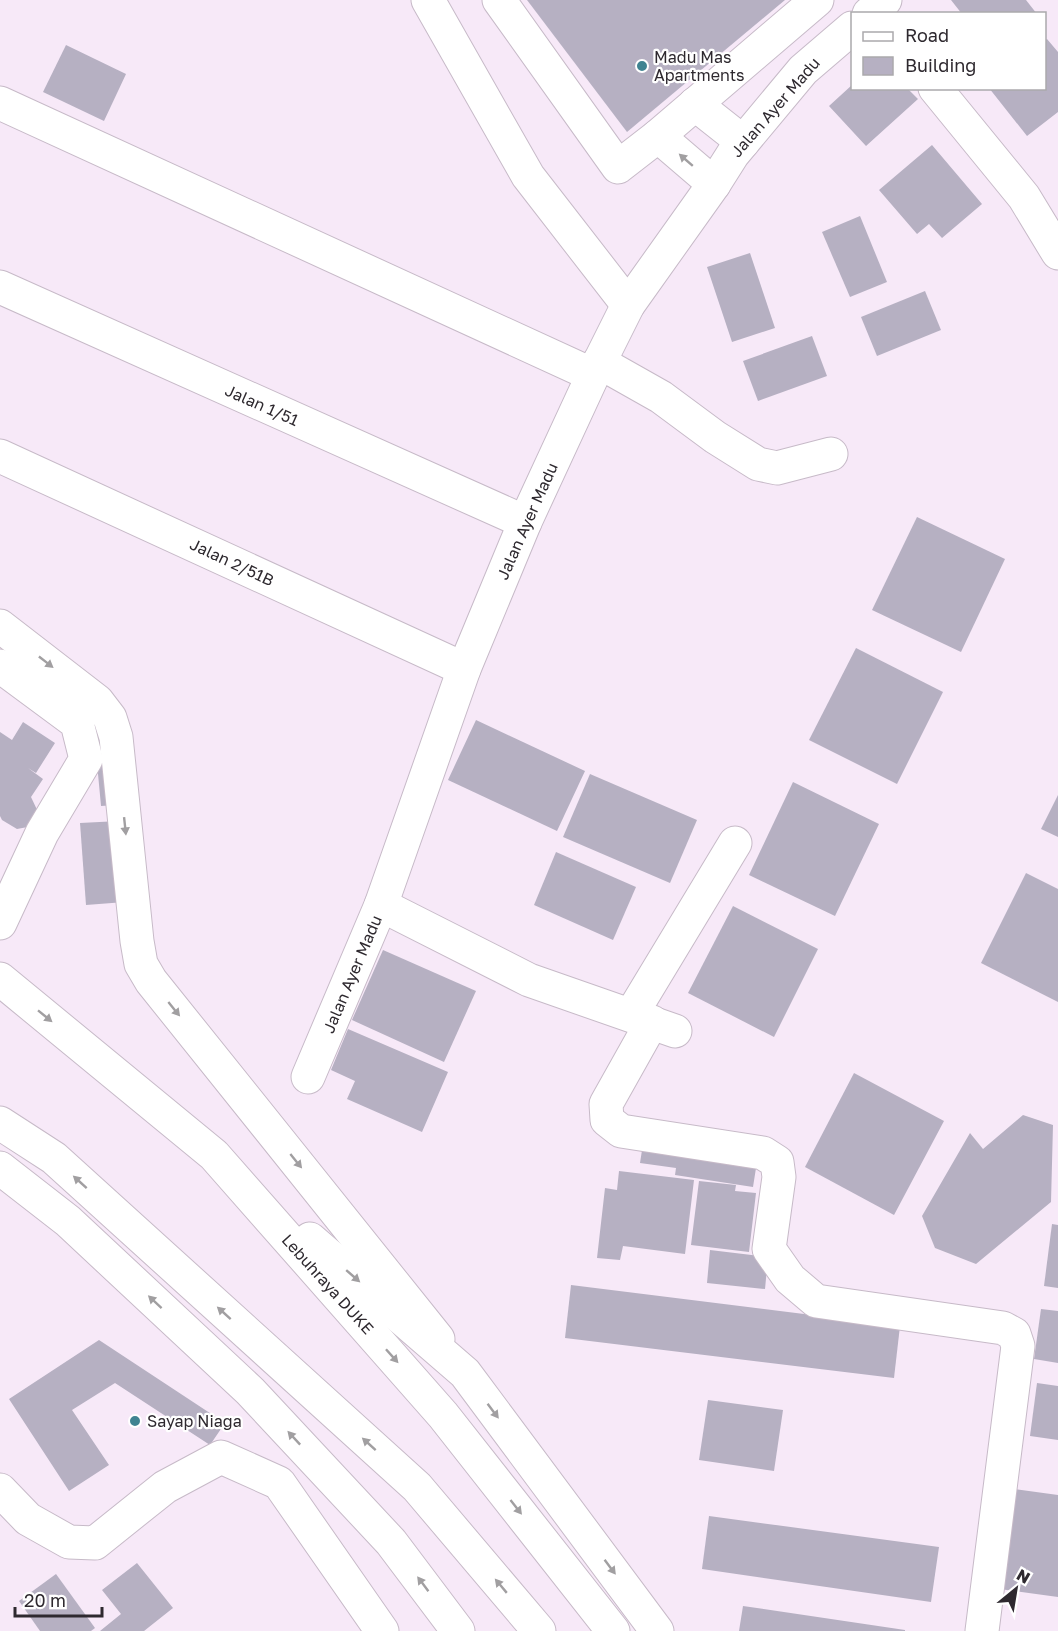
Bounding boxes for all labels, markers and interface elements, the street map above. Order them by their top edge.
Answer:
legend [851,12,1046,90]
text: Road [905,24,949,46]
place label: Madu Mas Apartments [654,47,745,85]
street label: Jalan Ayer Madu [726,53,824,161]
text: Building [905,54,976,76]
marker: Madu Mas Apartments [635,59,649,73]
one-way arrow [679,154,694,167]
street label: Jalan 1/51 [222,380,302,430]
street label: Jalan Ayer Madu [492,459,562,583]
street label: Jalan 2/51B [187,534,277,590]
one-way arrow [38,655,54,668]
one-way arrow [120,817,130,836]
street label: Jalan Ayer Madu [318,912,386,1036]
one-way arrow [167,1001,180,1017]
one-way arrow [37,1010,53,1023]
one-way arrow [289,1153,302,1169]
one-way arrow [73,1176,88,1189]
street label: Lebuhraya DUKE [278,1230,378,1338]
one-way arrow [345,1269,360,1282]
one-way arrow [148,1296,163,1309]
one-way arrow [217,1306,232,1320]
one-way arrow [385,1349,399,1364]
one-way arrow [487,1403,499,1418]
place label: Sayap Niaga [147,1411,242,1431]
marker: Sayap Niaga [128,1414,142,1428]
one-way arrow [287,1431,301,1446]
one-way arrow [362,1438,377,1451]
one-way arrow [509,1499,522,1515]
one-way arrow [603,1559,616,1575]
north arrow [986,1559,1046,1619]
text: N [1013,1564,1034,1588]
one-way arrow [417,1577,429,1593]
one-way arrow [495,1578,508,1594]
scale bar [15,1580,102,1618]
text: 20 m [24,1589,66,1611]

